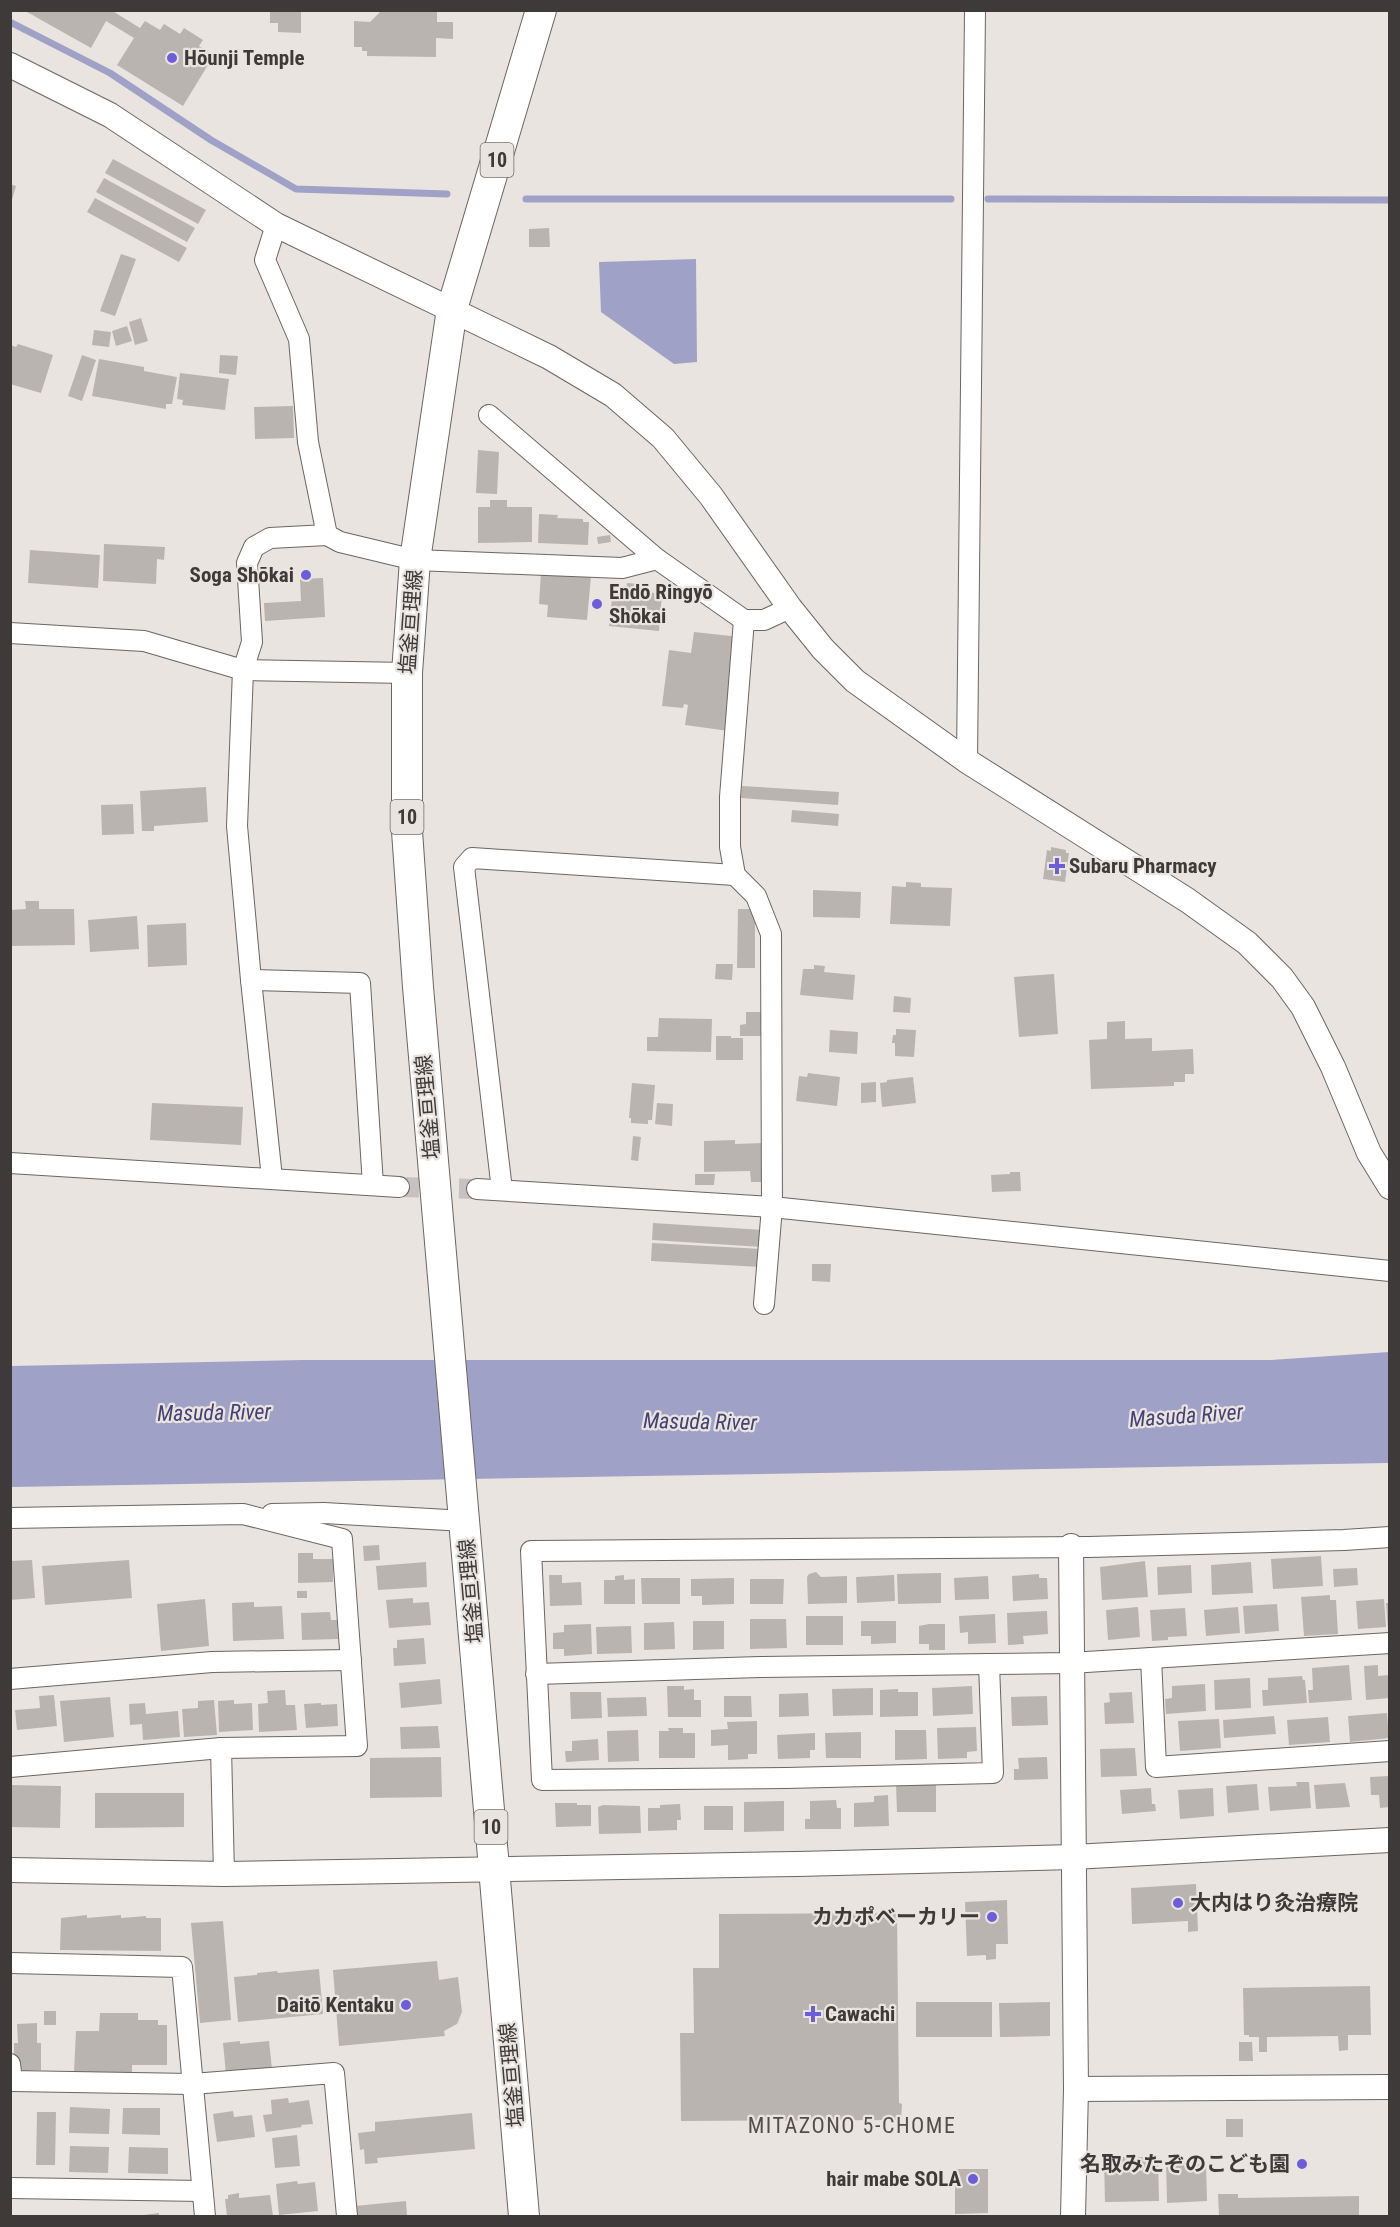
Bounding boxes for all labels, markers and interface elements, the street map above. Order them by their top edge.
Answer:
place label: Hōunji Temple [184,46,305,70]
marker: Hōunji Temple [165,51,179,65]
road number: 10 [480,143,514,177]
place label: Soga Shōkai [190,563,294,587]
marker: Soga Shōkai [299,568,313,582]
street label: 塩釜亘理線 [395,569,427,675]
place label: Endō Ringyō Shōkai [609,580,713,628]
marker: Endō Ringyō Shōkai [590,597,604,611]
road number: 10 [390,800,424,834]
place label: Subaru Pharmacy [1069,854,1217,878]
marker: Subaru Pharmacy [1050,859,1064,873]
street label: 塩釜亘理線 [411,1054,445,1160]
water label: Masuda River [157,1399,272,1426]
water label: Masuda River [1128,1399,1244,1432]
water label: Masuda River [643,1408,758,1435]
street label: 塩釜亘理線 [454,1538,488,1644]
road number: 10 [474,1810,508,1844]
place label: 大内はり灸治療院 [1190,1891,1358,1915]
marker: 大内はり灸治療院 [1171,1896,1185,1910]
place label: カカポベーカリー [812,1905,980,1929]
marker: カカポベーカリー [985,1910,999,1924]
place label: Daitō Kentaku [277,1993,394,2017]
marker: Daitō Kentaku [399,1998,413,2012]
place label: Cawachi [825,2002,895,2026]
marker: Cawachi [806,2007,820,2021]
street label: 塩釜亘理線 [495,2022,529,2128]
district label: MITAZONO 5-CHOME [748,2113,956,2138]
place label: 名取みたぞのこども園 [1080,2152,1290,2176]
marker: 名取みたぞのこども園 [1295,2157,1309,2171]
place label: hair mabe SOLA [826,2167,961,2191]
marker: hair mabe SOLA [966,2172,980,2186]

